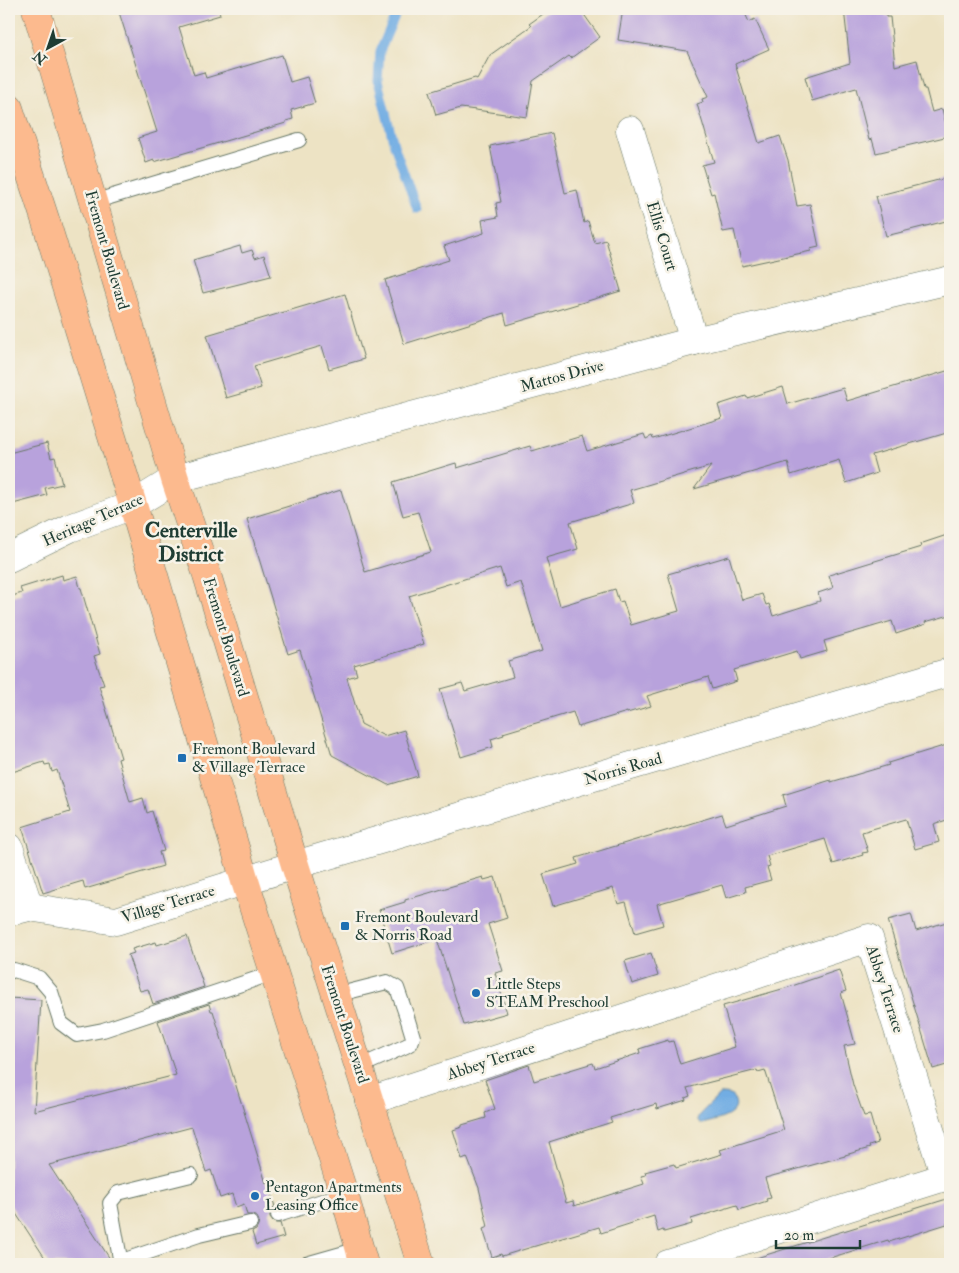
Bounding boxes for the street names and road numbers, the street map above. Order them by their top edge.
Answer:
street label: Fremont Boulevard [80,188,134,312]
street label: Ellis Court [642,199,682,273]
street label: Mattos Drive [518,355,606,397]
street label: Heritage Terrace [40,489,147,551]
street label: Fremont Boulevard [198,575,254,699]
street label: Norris Road [582,748,664,790]
street label: Village Terrace [119,880,217,928]
street label: Abbey Terrace [861,942,909,1036]
street label: Fremont Boulevard [316,962,374,1086]
street label: Abbey Terrace [444,1037,538,1085]

